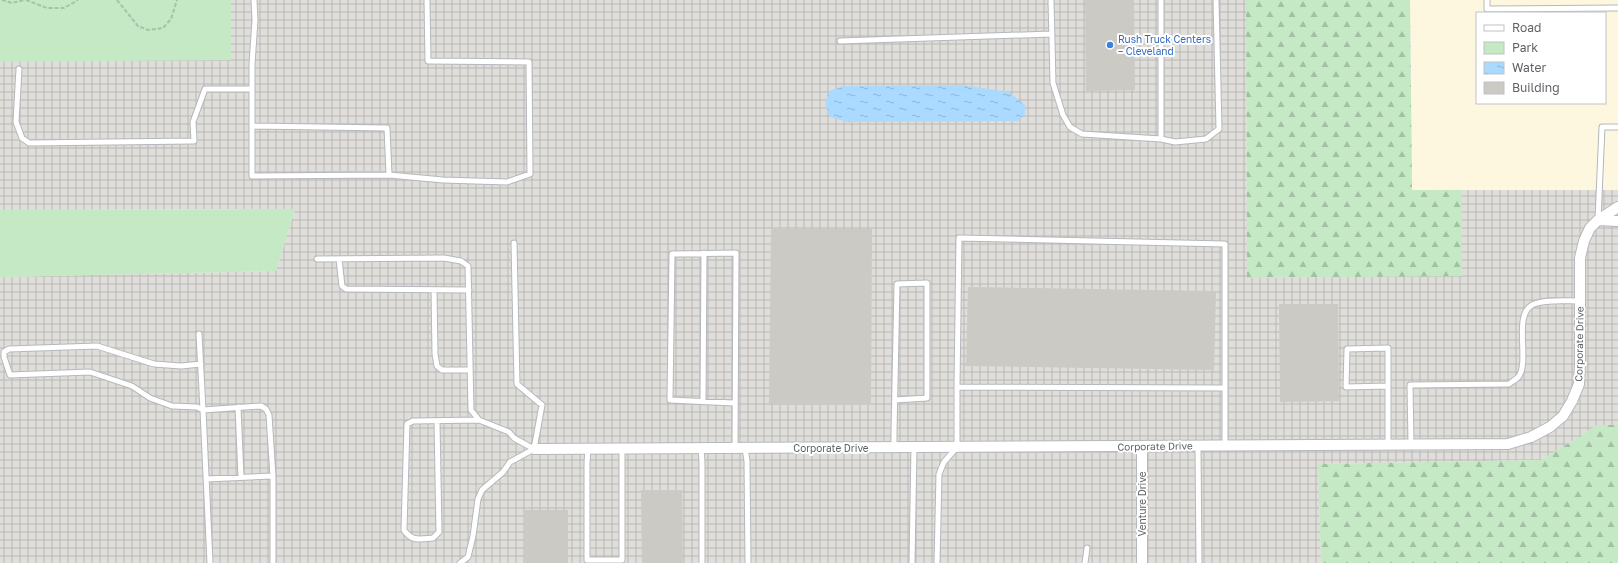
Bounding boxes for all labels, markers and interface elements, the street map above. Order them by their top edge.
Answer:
legend [1476,12,1606,104]
text: Road [1512,20,1541,35]
place label: Rush Truck Centers – Cleveland [1118,33,1211,57]
marker: Rush Truck Centers – Cleveland [1105,40,1115,50]
text: Park [1512,40,1538,55]
text: Water [1512,60,1546,75]
text: Building [1512,80,1560,95]
street label: Corporate Drive [1572,306,1586,382]
street label: Corporate Drive [1117,439,1193,453]
street label: Corporate Drive [793,442,869,454]
street label: Venture Drive [1136,471,1148,536]

